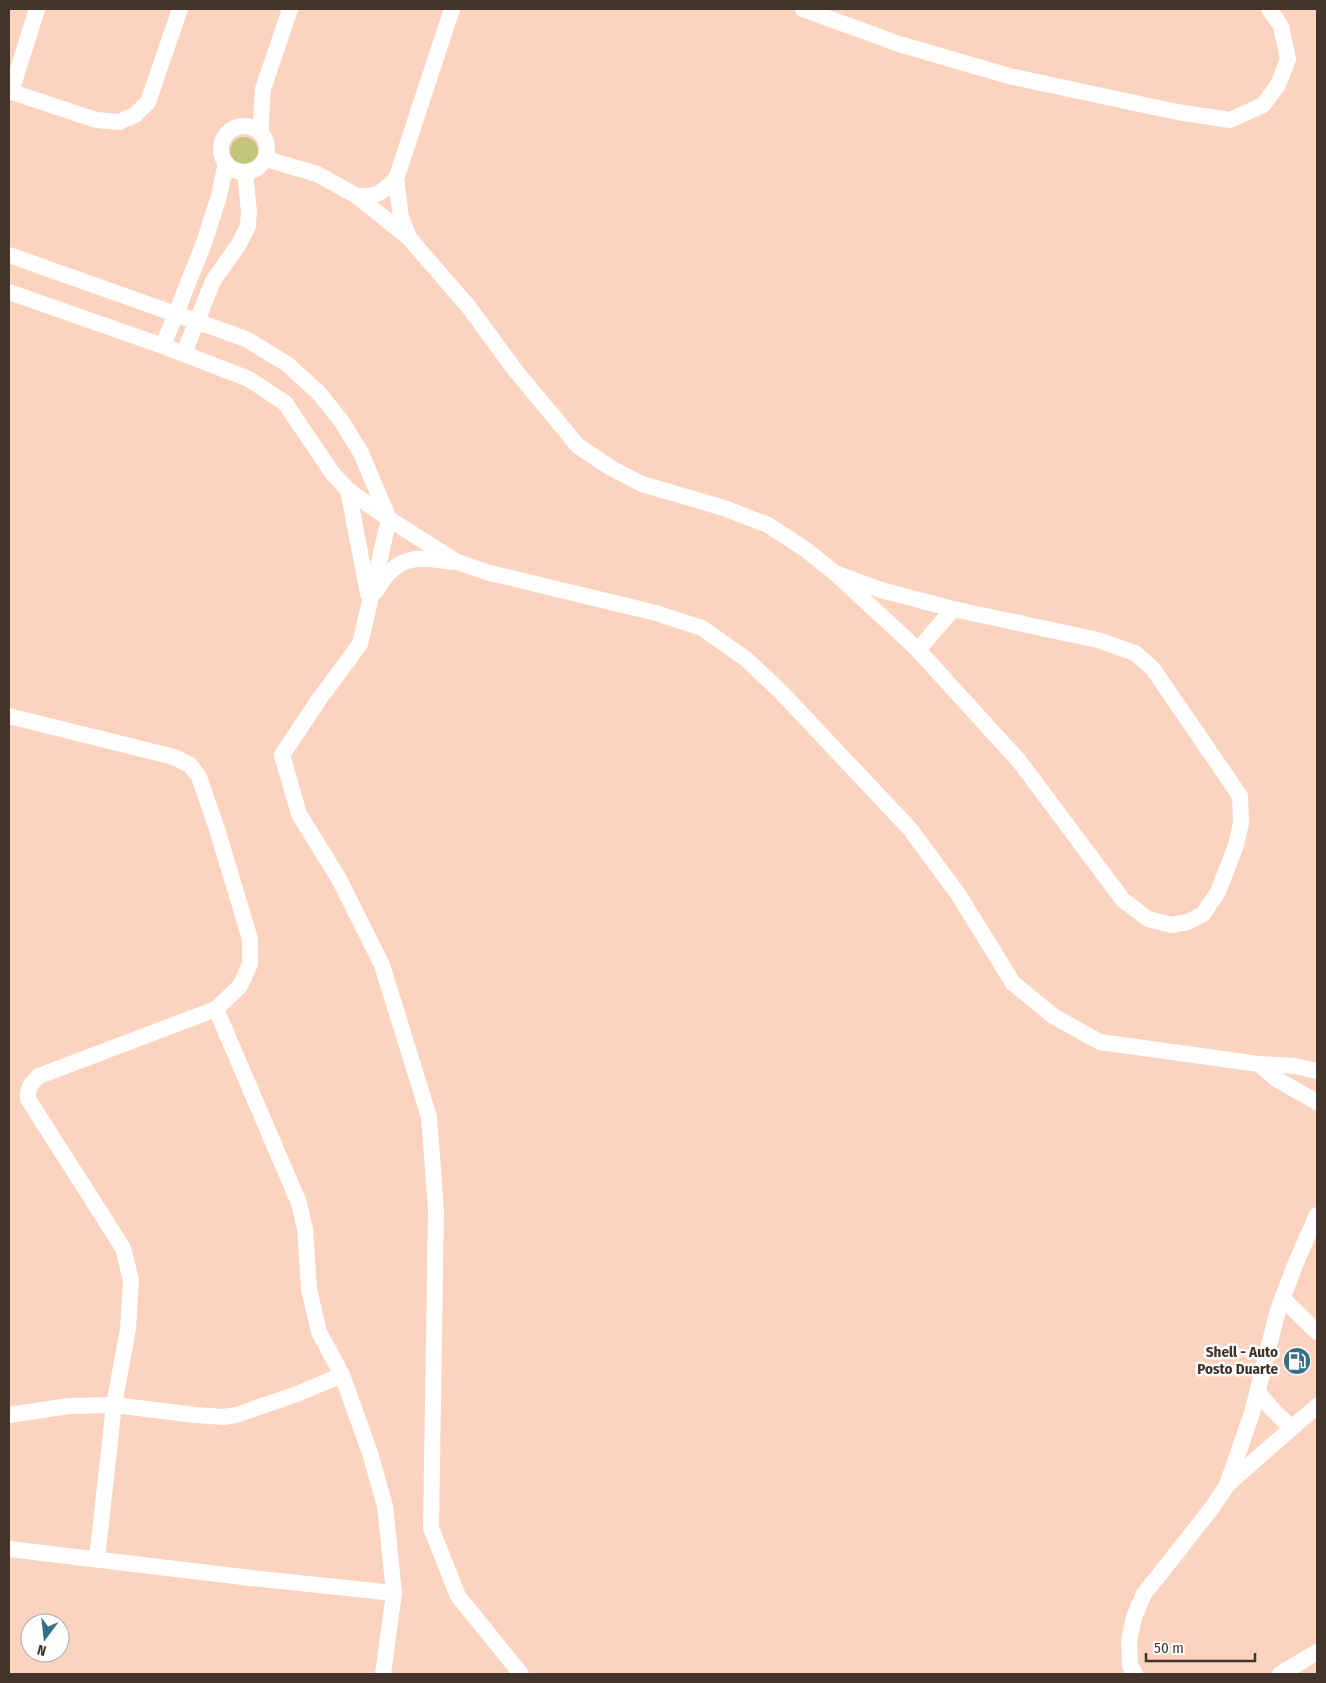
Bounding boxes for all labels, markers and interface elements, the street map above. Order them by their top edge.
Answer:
place label: Shell - Auto Posto Duarte [1197,1343,1278,1378]
fuel station icon: Shell - Auto Posto Duarte [1282,1346,1312,1376]
north arrow [20,1613,70,1663]
scale bar [1146,1630,1255,1662]
text: 50 m [1154,1639,1184,1657]
text: N [36,1641,48,1659]

